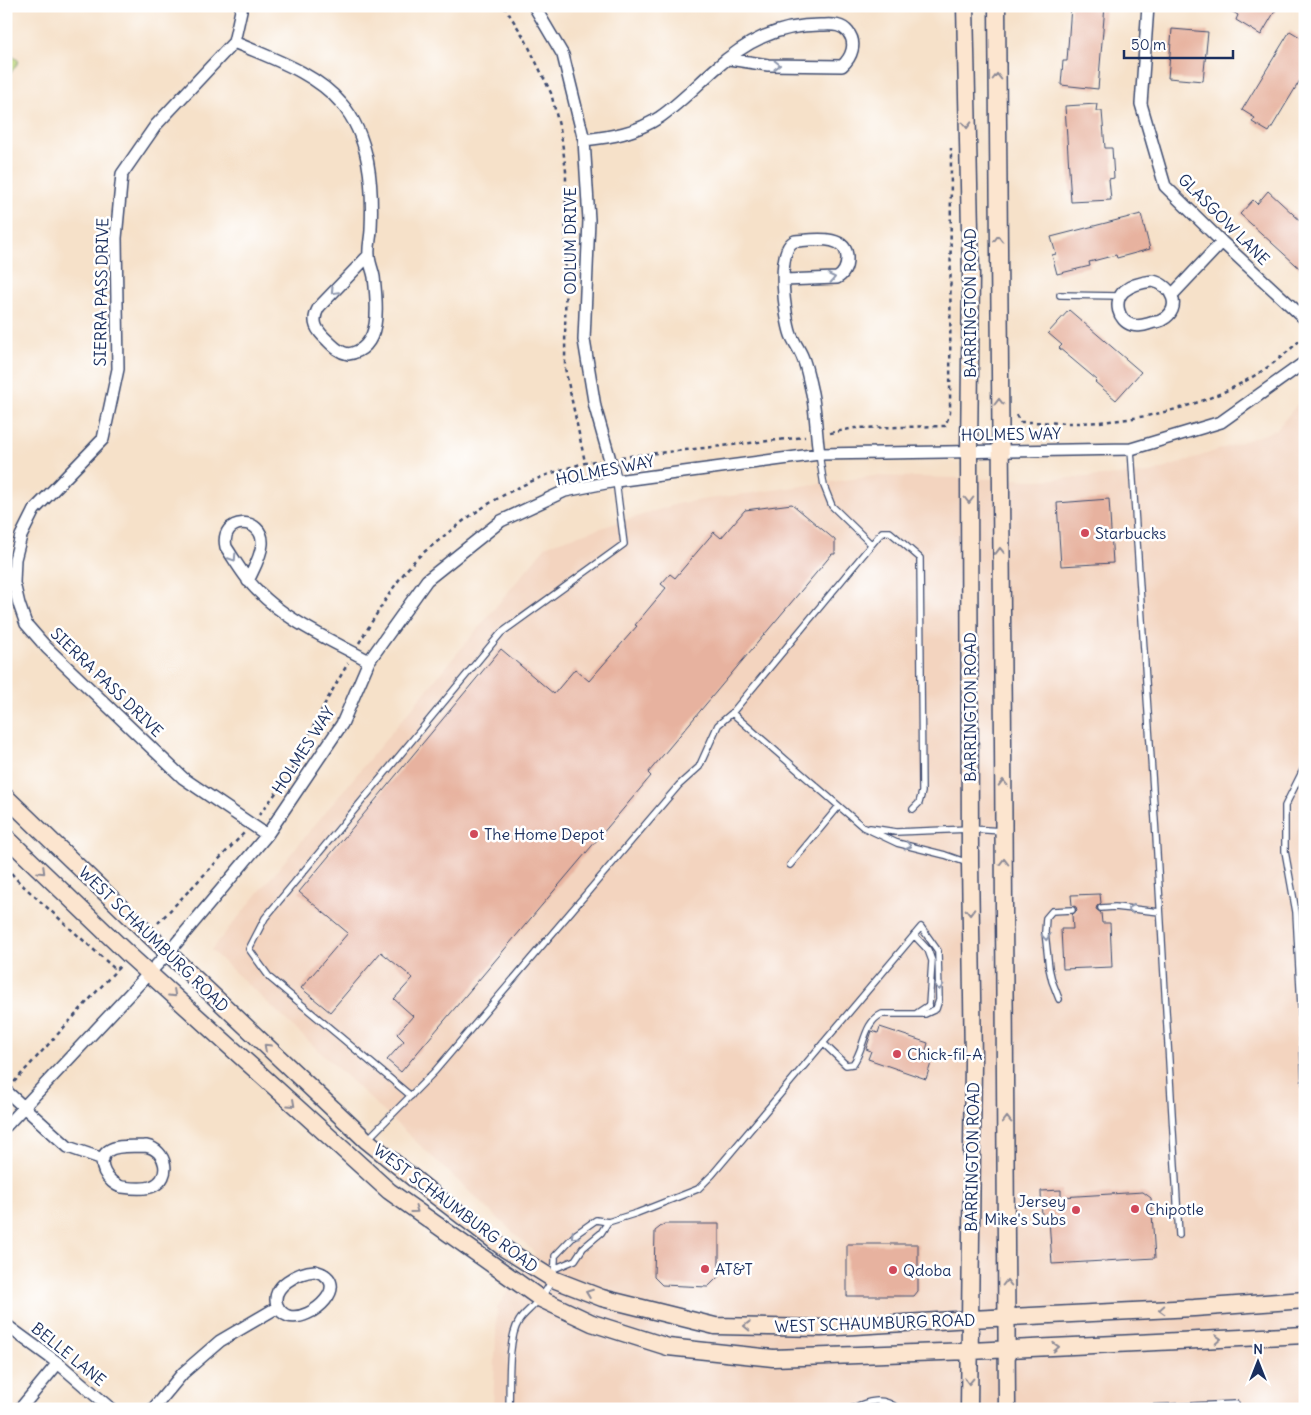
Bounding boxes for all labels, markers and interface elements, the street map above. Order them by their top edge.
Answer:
scale bar [1124,28,1232,60]
text: 50 m [1131,35,1166,54]
one-way arrow [773,60,781,71]
one-way arrow [992,73,1002,80]
one-way arrow [962,122,972,129]
street label: GLASGOW LANE [1174,169,1274,269]
street label: ODLUM DRIVE [560,187,580,295]
street label: SIERRA PASS DRIVE [90,218,112,366]
street label: BARRINGTON ROAD [960,228,980,378]
one-way arrow [993,235,1003,243]
one-way arrow [828,273,836,283]
one-way arrow [331,285,340,294]
one-way arrow [994,398,1004,406]
street label: HOLMES WAY [961,423,1061,445]
street label: HOLMES WAY [554,451,656,489]
one-way arrow [964,496,974,504]
place label: Starbucks [1095,523,1166,543]
marker: Starbucks [1079,527,1091,539]
one-way arrow [995,547,1005,555]
one-way arrow [227,552,236,561]
street label: SIERRA PASS DRIVE [47,623,167,741]
street label: BARRINGTON ROAD [960,632,980,782]
street label: HOLMES WAY [267,702,339,797]
one-way arrow [998,778,1008,786]
place label: The Home Depot [484,824,605,844]
marker: The Home Depot [468,828,480,840]
one-way arrow [903,840,912,851]
one-way arrow [999,858,1009,866]
street label: WEST SCHAUMBURG ROAD [75,862,233,1016]
one-way arrow [36,865,45,874]
one-way arrow [1126,904,1134,915]
one-way arrow [965,908,976,916]
one-way arrow [1041,934,1052,942]
one-way arrow [934,984,944,992]
one-way arrow [167,988,176,997]
one-way arrow [264,1044,273,1053]
place label: Chick-fil-A [907,1044,982,1064]
marker: Chick-fil-A [891,1048,903,1060]
street label: BARRINGTON ROAD [961,1082,983,1232]
one-way arrow [287,1098,296,1107]
one-way arrow [1002,1116,1012,1124]
street label: WEST SCHAUMBURG ROAD [370,1140,542,1276]
place label: Jersey Mike's Subs [984,1191,1066,1229]
place label: Chipotle [1145,1199,1204,1219]
marker: Chipotle [1129,1203,1141,1215]
one-way arrow [410,1204,419,1213]
marker: Jersey Mike's Subs [1070,1204,1082,1216]
one-way arrow [571,1230,580,1239]
place label: AT&T [715,1259,753,1279]
place label: Qdoba [903,1260,951,1280]
marker: AT&T [699,1263,711,1275]
marker: Qdoba [887,1264,899,1276]
one-way arrow [1002,1279,1012,1286]
one-way arrow [585,1289,594,1299]
one-way arrow [1158,1304,1166,1315]
street label: WEST SCHAUMBURG ROAD [774,1310,976,1336]
street label: BELLE LANE [28,1318,110,1390]
one-way arrow [743,1321,751,1332]
one-way arrow [1214,1334,1222,1345]
north arrow [1234,1338,1284,1388]
text: N [1253,1340,1263,1358]
one-way arrow [1052,1342,1060,1352]
one-way arrow [964,1378,974,1385]

